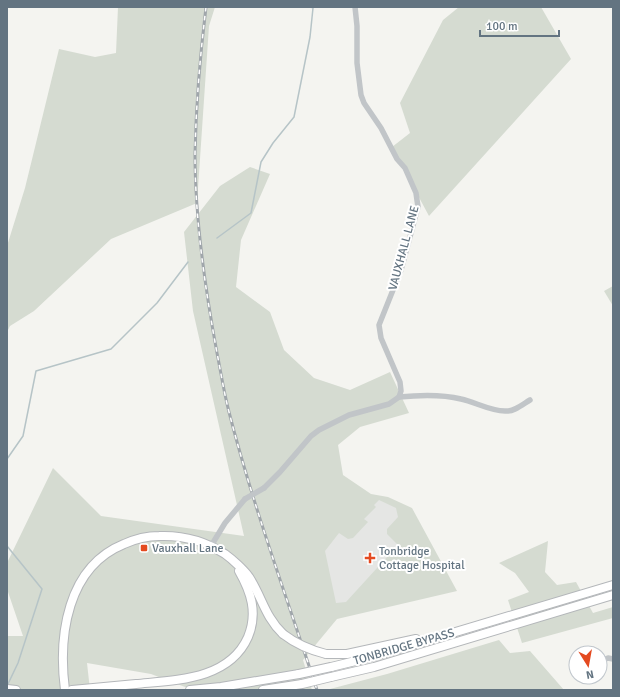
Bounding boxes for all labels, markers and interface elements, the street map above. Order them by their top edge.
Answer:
scale bar [480,12,559,38]
text: 100 m [486,19,518,34]
street label: VAUXHALL LANE [385,204,423,292]
place label: Vauxhall Lane [152,541,224,556]
marker: Vauxhall Lane [139,543,149,553]
place label: Tonbridge Cottage Hospital [379,544,465,573]
marker: Tonbridge Cottage Hospital [364,552,376,564]
street label: TONBRIDGE BYPASS [352,625,457,669]
north arrow [568,645,608,685]
text: N [585,667,595,681]

